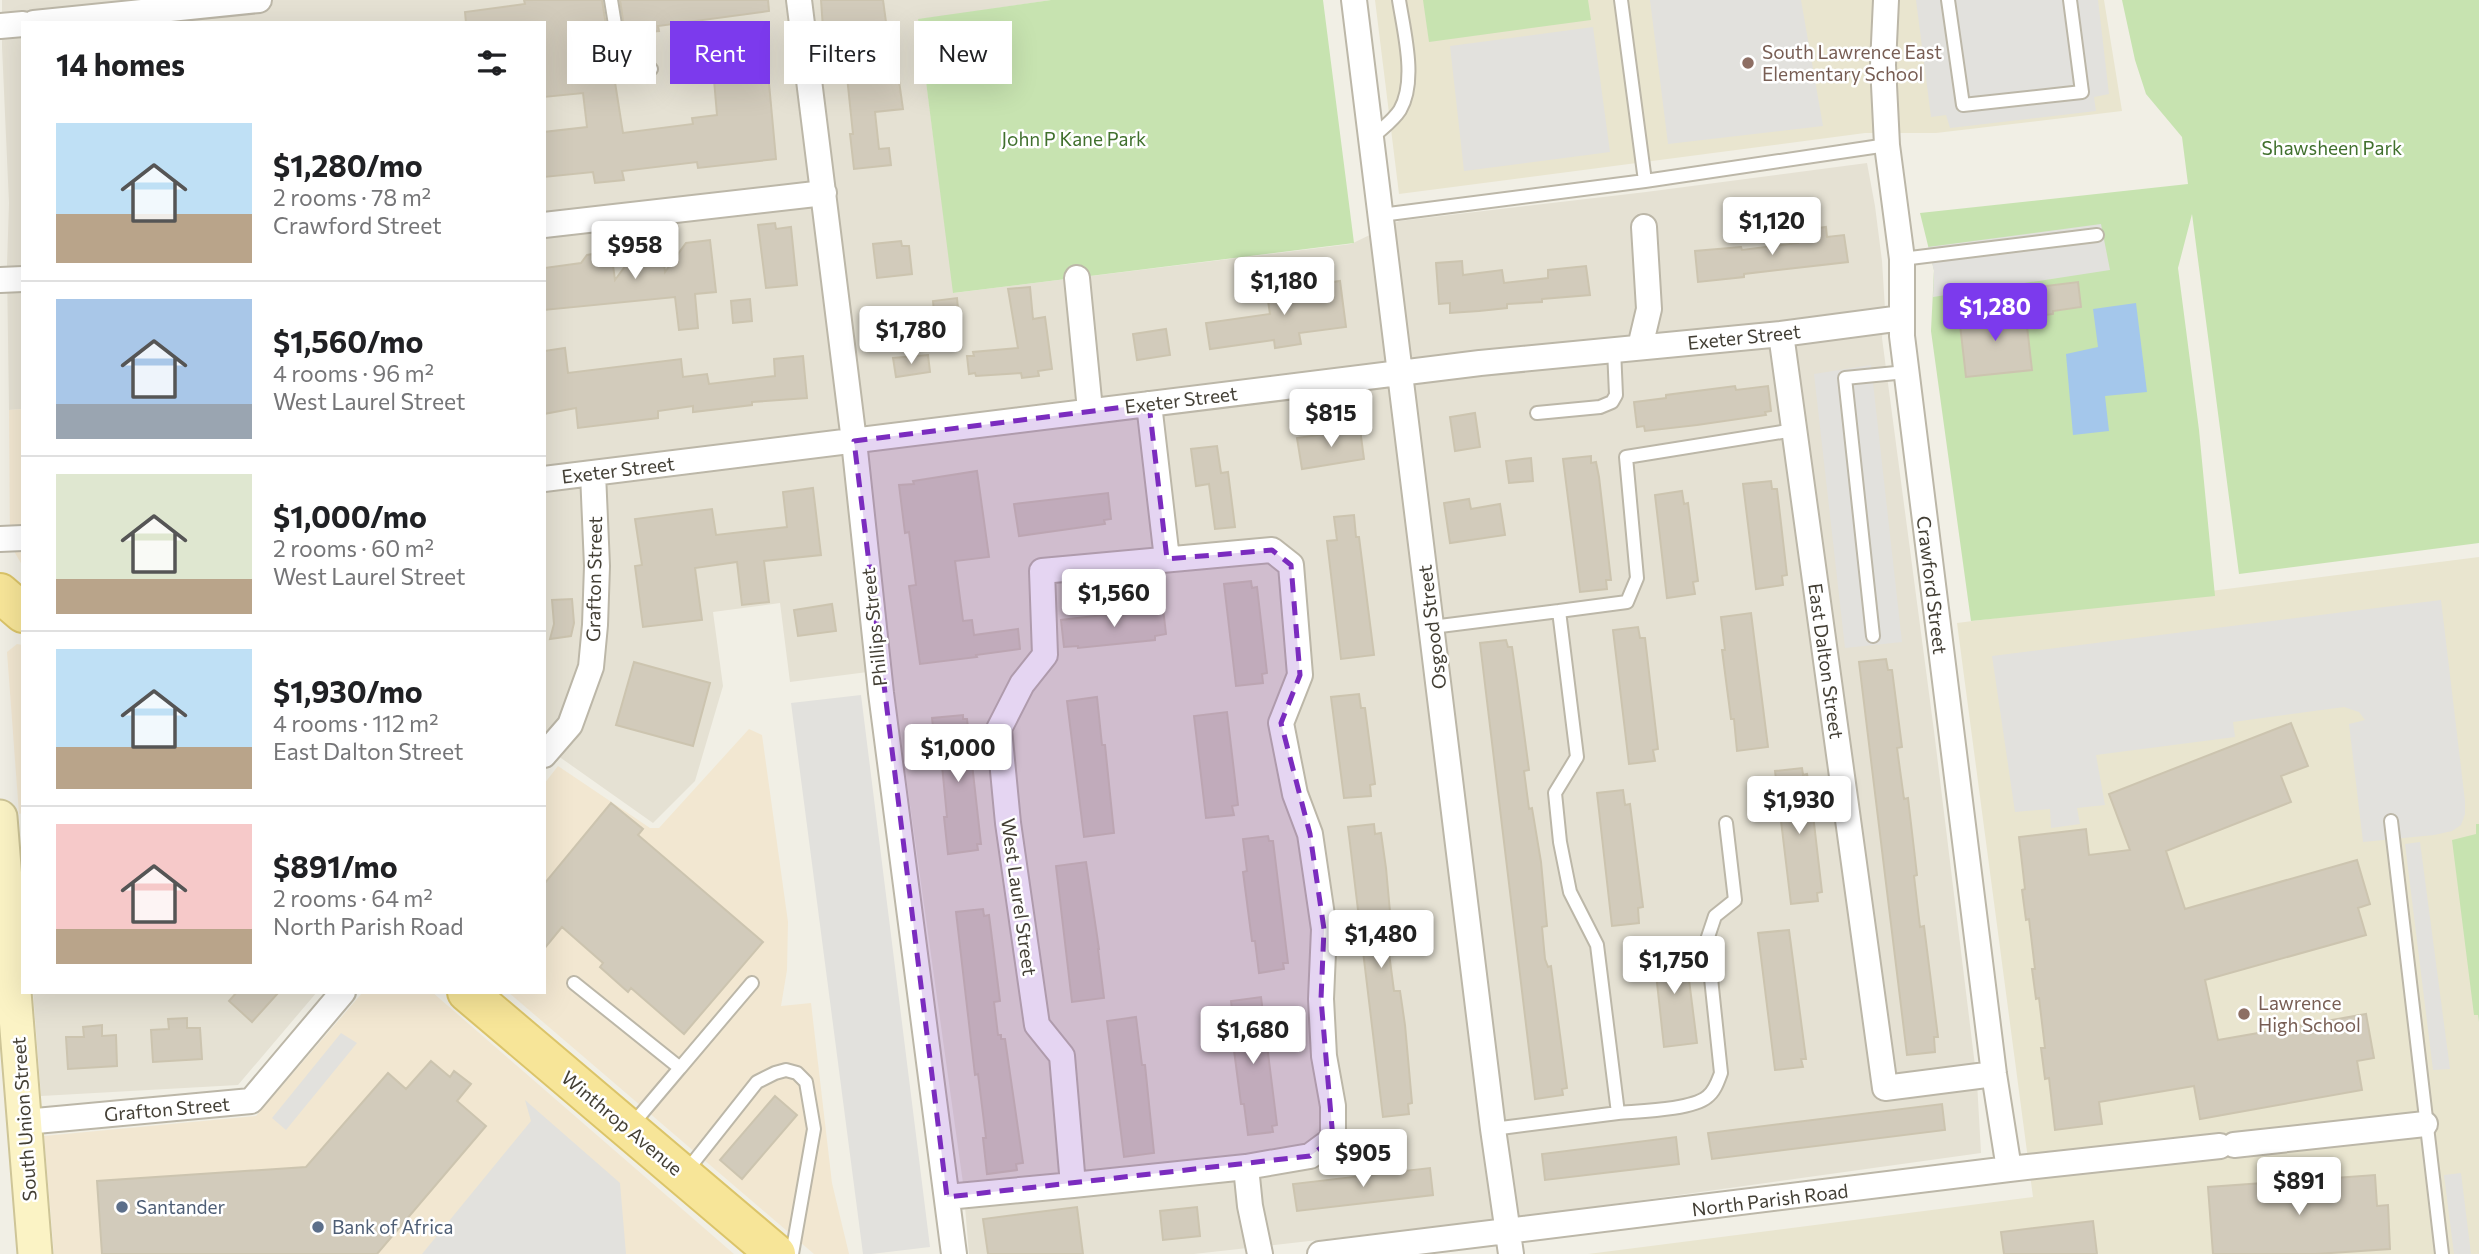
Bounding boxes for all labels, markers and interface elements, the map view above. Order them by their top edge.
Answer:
chip: Buy [567,21,656,84]
chip: Rent [670,21,770,84]
chip: Filters [784,21,900,84]
chip: New [914,21,1012,84]
place label: South Lawrence East Elementary School [1762,40,1942,85]
icon: filters [473,44,511,82]
text: 14 homes [56,45,185,82]
marker: South Lawrence East Elementary School [1740,55,1756,71]
park label: John P Kane Park [1002,127,1146,150]
park label: Shawsheen Park [2262,136,2402,159]
text: $1,280/mo [273,146,423,183]
icon: home [112,151,196,235]
text: 2 rooms · 78 m² [273,183,431,211]
pin: $1,120 [1715,198,1829,257]
text: $1,120 [1739,206,1805,234]
text: Crawford Street [273,211,442,239]
pin: $958 [594,222,676,281]
text: $958 [607,230,663,258]
pin: $1,180 [1227,258,1341,317]
text: $1,180 [1250,266,1318,294]
pin: $1,280 [1938,284,2052,343]
text: $1,280 [1959,292,2031,320]
pin: $1,780 [854,306,968,366]
text: $1,780 [875,315,947,343]
street label: Exeter Street [1686,319,1802,354]
text: $1,560/mo [273,322,423,359]
icon: home [112,327,196,411]
text: 4 rooms · 96 m² [273,359,434,387]
street label: Exeter Street [1123,381,1239,418]
text: West Laurel Street [273,387,465,415]
pin: $815 [1290,390,1372,449]
text: $815 [1305,398,1357,426]
street label: Exeter Street [560,451,676,488]
text: $1,000/mo [273,497,427,534]
icon: home [112,502,196,586]
street label: Crawford Street [1913,514,1952,656]
street label: Grafton Street [581,516,606,642]
text: 2 rooms · 60 m² [273,534,434,562]
text: West Laurel Street [273,562,465,590]
street label: Osgood Street [1412,563,1451,691]
street label: Phillips Street [856,566,891,688]
pin: $1,560 [1057,570,1171,629]
text: $1,560 [1078,578,1150,606]
street label: East Dalton Street [1804,581,1849,741]
text: $1,930/mo [273,672,423,709]
icon: home [112,677,196,761]
text: 4 rooms · 112 m² [273,709,438,737]
pin: $1,000 [901,724,1015,784]
text: $1,000 [921,733,995,761]
text: East Dalton Street [273,737,463,765]
pin: $1,930 [1742,776,1856,836]
text: $1,930 [1763,785,1835,813]
street label: West Laurel Street [997,817,1042,977]
text: $891/mo [273,847,398,884]
icon: home [112,852,196,936]
text: 2 rooms · 64 m² [273,884,433,912]
pin: $1,480 [1324,911,1438,970]
text: North Parish Road [273,912,464,940]
text: $1,480 [1345,919,1417,947]
pin: $1,750 [1617,936,1731,996]
text: $1,750 [1639,945,1709,973]
place label: Lawrence High School [2258,991,2361,1036]
pin: $1,680 [1196,1006,1310,1066]
marker: Lawrence High School [2236,1006,2252,1022]
text: $1,680 [1217,1015,1289,1043]
street label: South Union Street [6,1036,41,1202]
street label: Winthrop Avenue [557,1065,687,1180]
street label: Grafton Street [103,1092,231,1125]
pin: $905 [1322,1130,1404,1189]
text: $905 [1335,1138,1391,1166]
pin: $891 [2258,1158,2340,1217]
text: $891 [2273,1166,2325,1194]
street label: North Parish Road [1690,1178,1849,1221]
place label: Santander [136,1195,226,1218]
marker: Santander [114,1199,130,1215]
place label: Bank of Africa [332,1215,453,1238]
marker: Bank of Africa [310,1219,326,1235]

